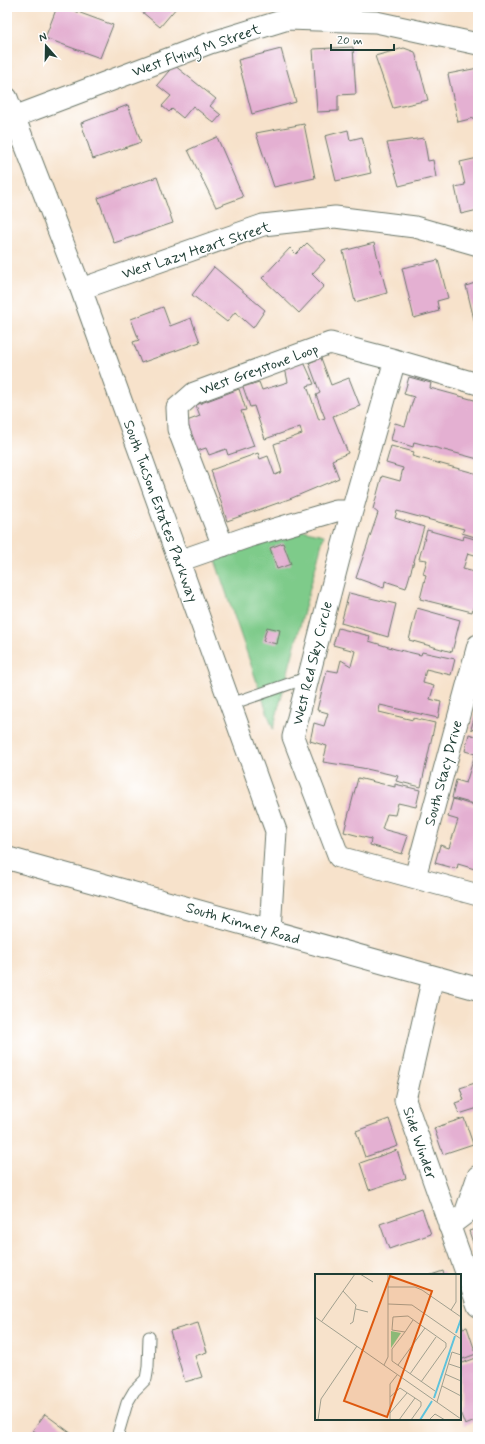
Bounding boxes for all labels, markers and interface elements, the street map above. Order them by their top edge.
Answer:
street label: West Flying M Street [129,20,264,83]
north arrow [26,26,66,66]
scale bar [331,26,394,52]
text: N [37,30,49,45]
text: 20 m [337,33,363,49]
street label: West Lazy Heart Street [119,217,273,284]
street label: West Greystone Loop [197,339,321,401]
street label: South Tucson Estates Parkway [118,417,202,605]
street label: West Red Sky Circle [288,599,338,727]
street label: South Stacy Drive [420,718,468,828]
street label: South Kinney Road [183,898,302,950]
street label: Side Winder [397,1104,441,1182]
inset map [315,1274,461,1420]

